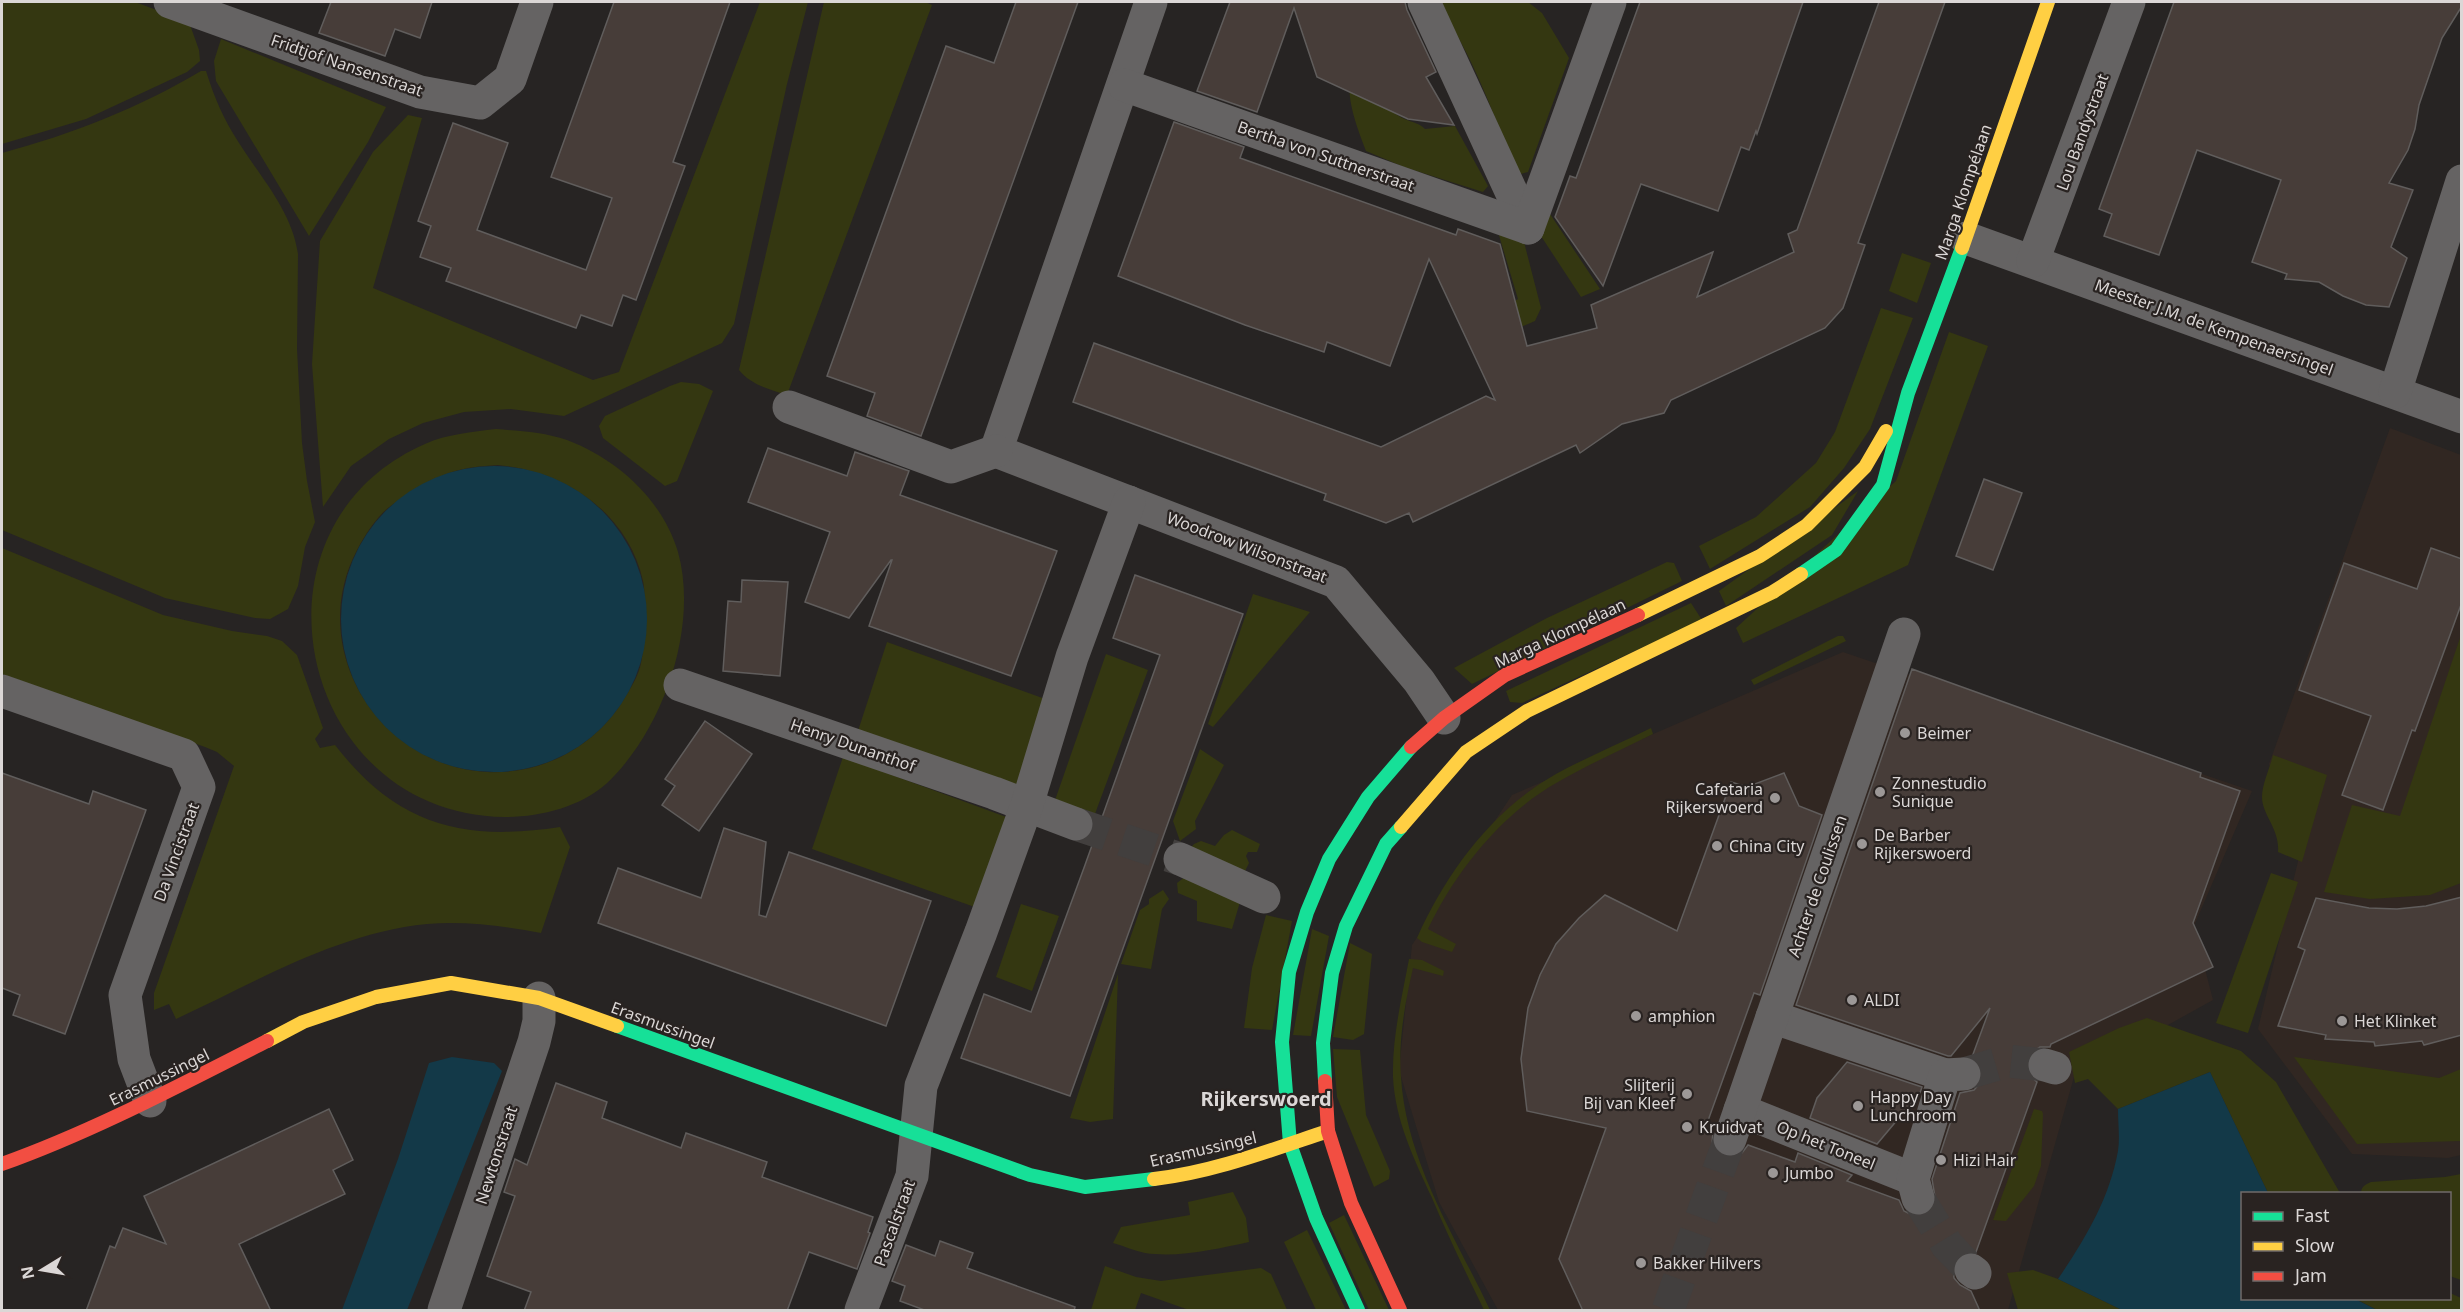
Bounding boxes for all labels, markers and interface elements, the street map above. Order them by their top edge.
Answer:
street label: Fridtjof Nansenstraat [268,29,426,101]
street label: Lou Bandystraat [2051,70,2113,193]
street label: Bertha von Suttnerstraat [1235,115,1418,197]
street label: Marga Klompélaan [1929,121,1997,263]
street label: Meester J.M. de Kempenaersingel [2092,274,2336,380]
street label: Woodrow Wilsonstraat [1164,506,1330,588]
street label: Marga Klompélaan [1491,593,1629,673]
street label: Henry Dunanthof [788,713,920,777]
place label: Beimer [1917,722,1972,744]
marker: Beimer [1898,726,1912,740]
place label: Zonnestudio Sunique [1892,772,1987,812]
place label: Cafetaria Rijkerswoerd [1666,778,1763,818]
marker: Zonnestudio Sunique [1873,785,1887,799]
marker: Cafetaria Rijkerswoerd [1768,791,1782,805]
street label: Da Vincistraat [148,799,204,904]
street label: Achter de Coulissen [1782,812,1852,960]
place label: De Barber Rijkerswoerd [1874,824,1971,864]
place label: China City [1729,835,1805,857]
marker: De Barber Rijkerswoerd [1855,837,1869,851]
marker: China City [1710,839,1724,853]
place label: ALDI [1864,989,1900,1011]
marker: ALDI [1845,993,1859,1007]
street label: Erasmussingel [608,996,718,1054]
place label: amphion [1648,1005,1715,1027]
marker: amphion [1629,1009,1643,1023]
place label: Het Klinket [2354,1010,2436,1032]
marker: Het Klinket [2335,1014,2349,1028]
street label: Erasmussingel [105,1043,213,1111]
place label: Slijterij Bij van Kleef [1583,1074,1676,1114]
district label: Rijkerswoerd [1200,1085,1332,1112]
place label: Happy Day Lunchroom [1870,1086,1956,1126]
marker: Slijterij Bij van Kleef [1680,1087,1694,1101]
marker: Happy Day Lunchroom [1851,1099,1865,1113]
street label: Newtonstraat [470,1103,522,1207]
street label: Op het Toneel [1773,1115,1879,1175]
place label: Kruidvat [1699,1116,1762,1138]
marker: Kruidvat [1680,1120,1694,1134]
street label: Erasmussingel [1147,1126,1259,1172]
place label: Hizi Hair [1953,1149,2017,1171]
marker: Hizi Hair [1934,1153,1948,1167]
place label: Jumbo [1783,1162,1834,1184]
marker: Jumbo [1766,1166,1780,1180]
street label: Pascalstraat [868,1176,920,1269]
legend [2241,1192,2451,1300]
text: Fast [2295,1203,2330,1227]
text: Slow [2295,1233,2334,1257]
north arrow [12,1240,72,1300]
place label: Bakker Hilvers [1653,1252,1761,1274]
marker: Bakker Hilvers [1634,1256,1648,1270]
text: Jam [2293,1263,2327,1287]
text: N [15,1264,39,1281]

